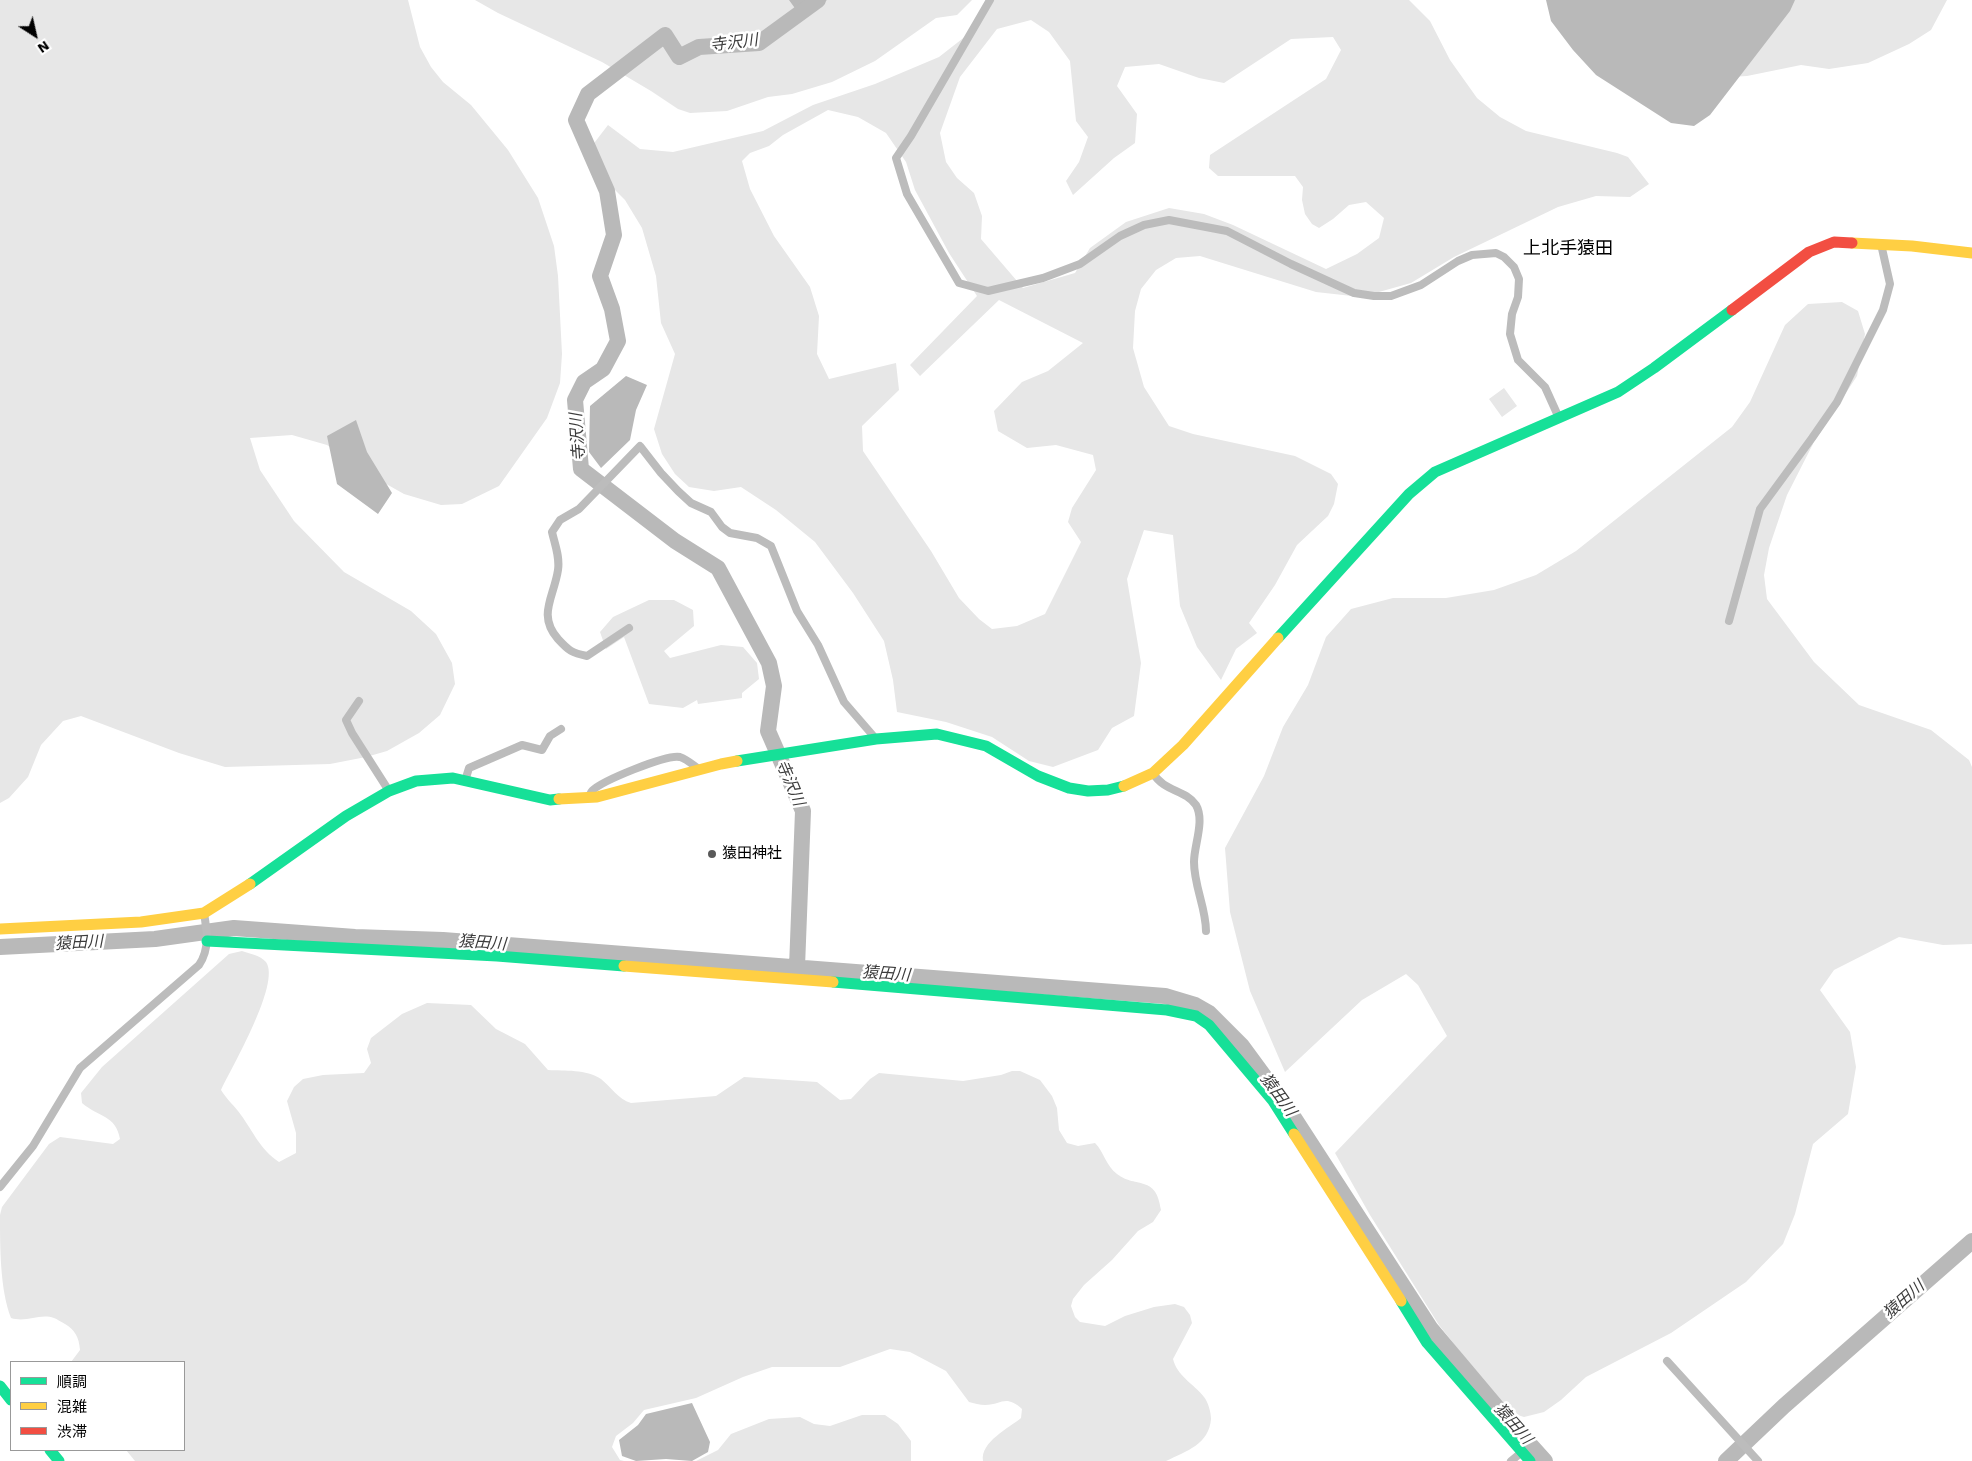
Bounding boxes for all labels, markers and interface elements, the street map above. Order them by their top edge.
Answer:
north arrow [10,10,60,60]
water label: 寺沢川 [709,31,759,55]
text: N [35,38,52,57]
district label: 上北手猿田 [1523,238,1613,260]
water label: 寺沢川 [567,412,589,462]
water label: 寺沢川 [772,757,808,809]
place label: 猿田神社 [722,845,782,863]
marker: 猿田神社 [706,848,718,860]
water label: 猿田川 [55,932,103,954]
water label: 猿田川 [457,932,507,954]
water label: 猿田川 [861,963,911,985]
water label: 猿田川 [1256,1070,1300,1120]
water label: 猿田川 [1880,1277,1928,1323]
legend [10,1361,185,1451]
text: 順調 [57,1373,87,1391]
text: 混雑 [57,1398,87,1416]
water label: 猿田川 [1490,1400,1536,1448]
text: 渋滞 [57,1423,87,1441]

